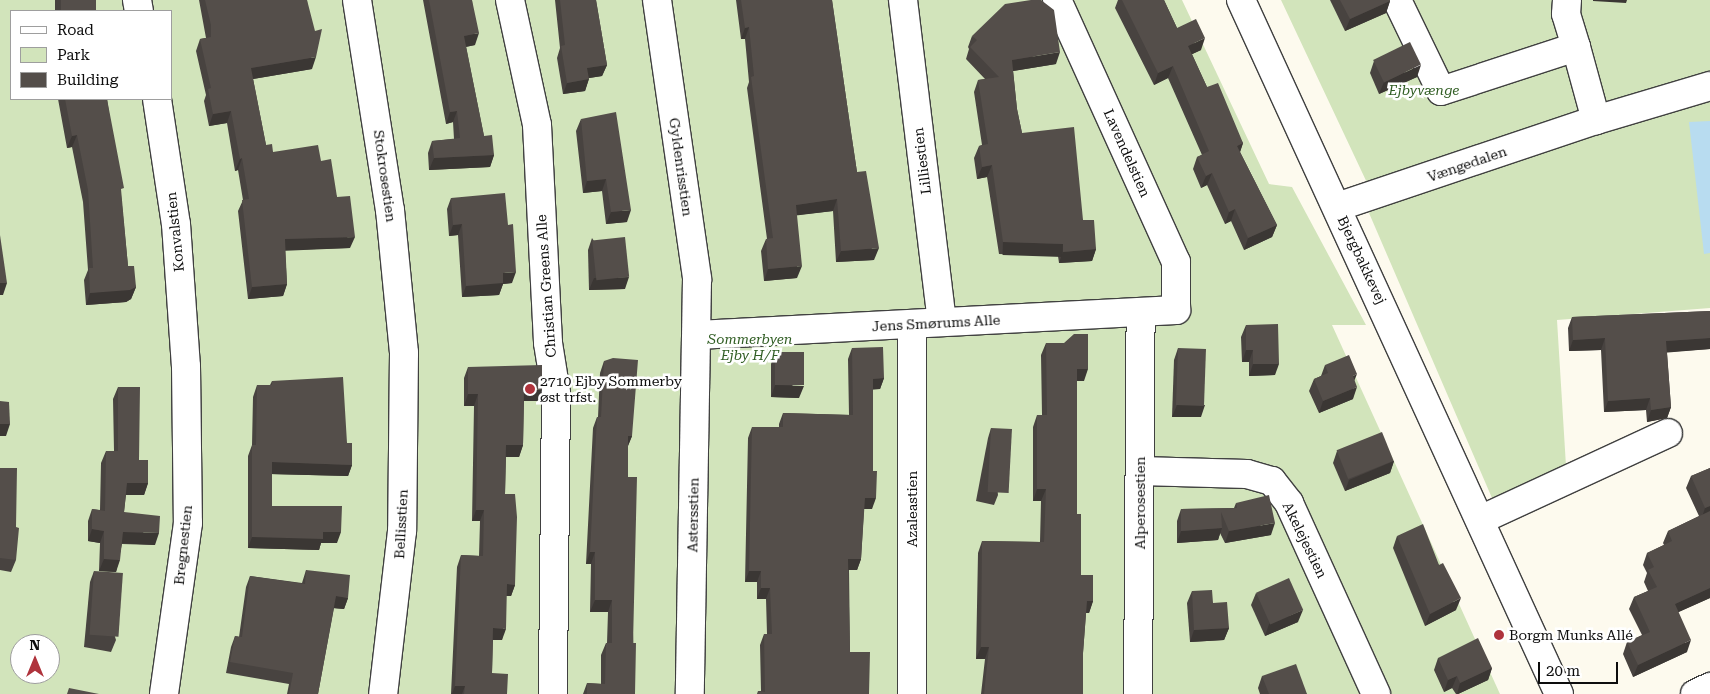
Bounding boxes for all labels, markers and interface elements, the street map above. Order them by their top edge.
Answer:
legend [10,10,172,100]
text: Road [57,21,94,39]
text: Park [57,46,90,64]
text: Building [57,71,118,89]
park label: Ejbyvænge [1389,82,1459,98]
street label: Lavendelstien [1100,106,1154,200]
street label: Gyldenrisstien [666,117,696,217]
street label: Lilliestien [910,127,934,195]
street label: Stokrosestien [370,129,400,223]
street label: Vængedalen [1425,143,1509,185]
street label: Konvalstien [162,191,188,273]
street label: Bjergbakkevej [1334,213,1390,307]
street label: Christian Greens Alle [533,214,559,358]
street label: Jens Smørums Alle [871,311,1001,335]
park label: Sommerbyen Ejby H/F [708,331,792,364]
place label: 2710 Ejby Sommerby øst trfst. [540,373,682,406]
marker: 2710 Ejby Sommerby øst trfst. [524,383,536,395]
street label: Alperosestien [1132,457,1148,549]
street label: Azaleastien [904,471,920,547]
street label: Astersstien [684,477,702,553]
street label: Bellisstien [391,489,411,559]
street label: Akelejestien [1279,499,1331,581]
street label: Bregnestien [170,504,196,586]
place label: Borgm Munks Allé [1509,627,1633,643]
marker: Borgm Munks Allé [1493,629,1505,641]
north arrow [10,634,60,684]
text: N [30,637,40,653]
scale bar [1540,652,1620,684]
text: 20 m [1546,662,1580,680]

